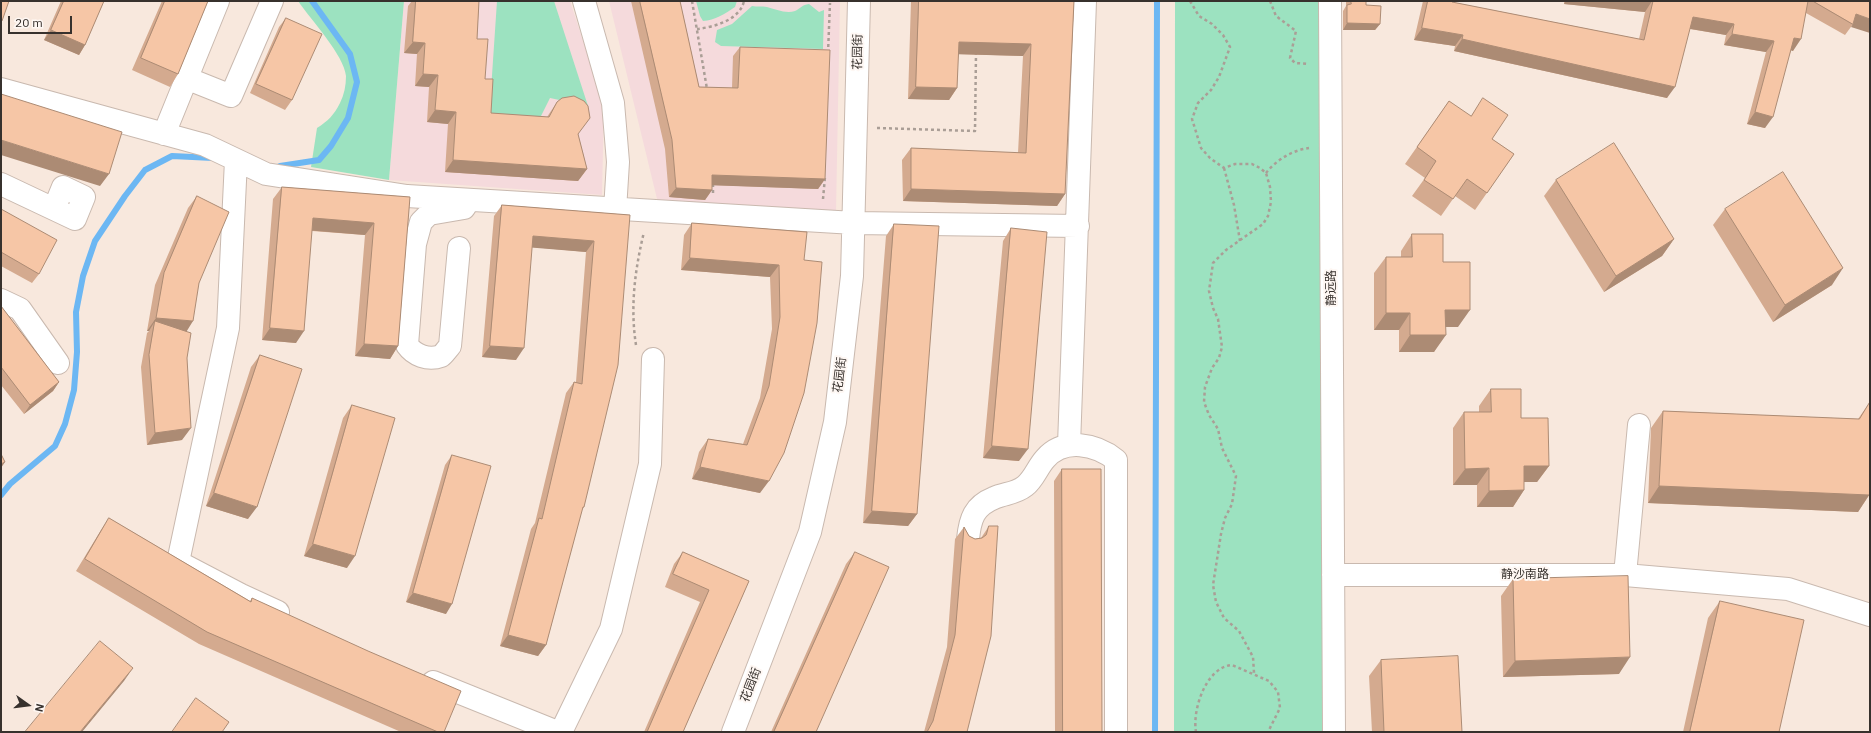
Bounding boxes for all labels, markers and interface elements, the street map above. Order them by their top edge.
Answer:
scale bar [10,8,74,34]
text: 20 m [15,15,43,30]
street label: 花园街 [850,34,866,70]
street label: 静远路 [1325,270,1339,306]
street label: 花园街 [831,356,849,394]
street label: 静沙南路 [1501,568,1549,582]
street label: 花园街 [738,666,764,704]
north arrow [8,685,48,725]
text: N [32,702,47,713]

